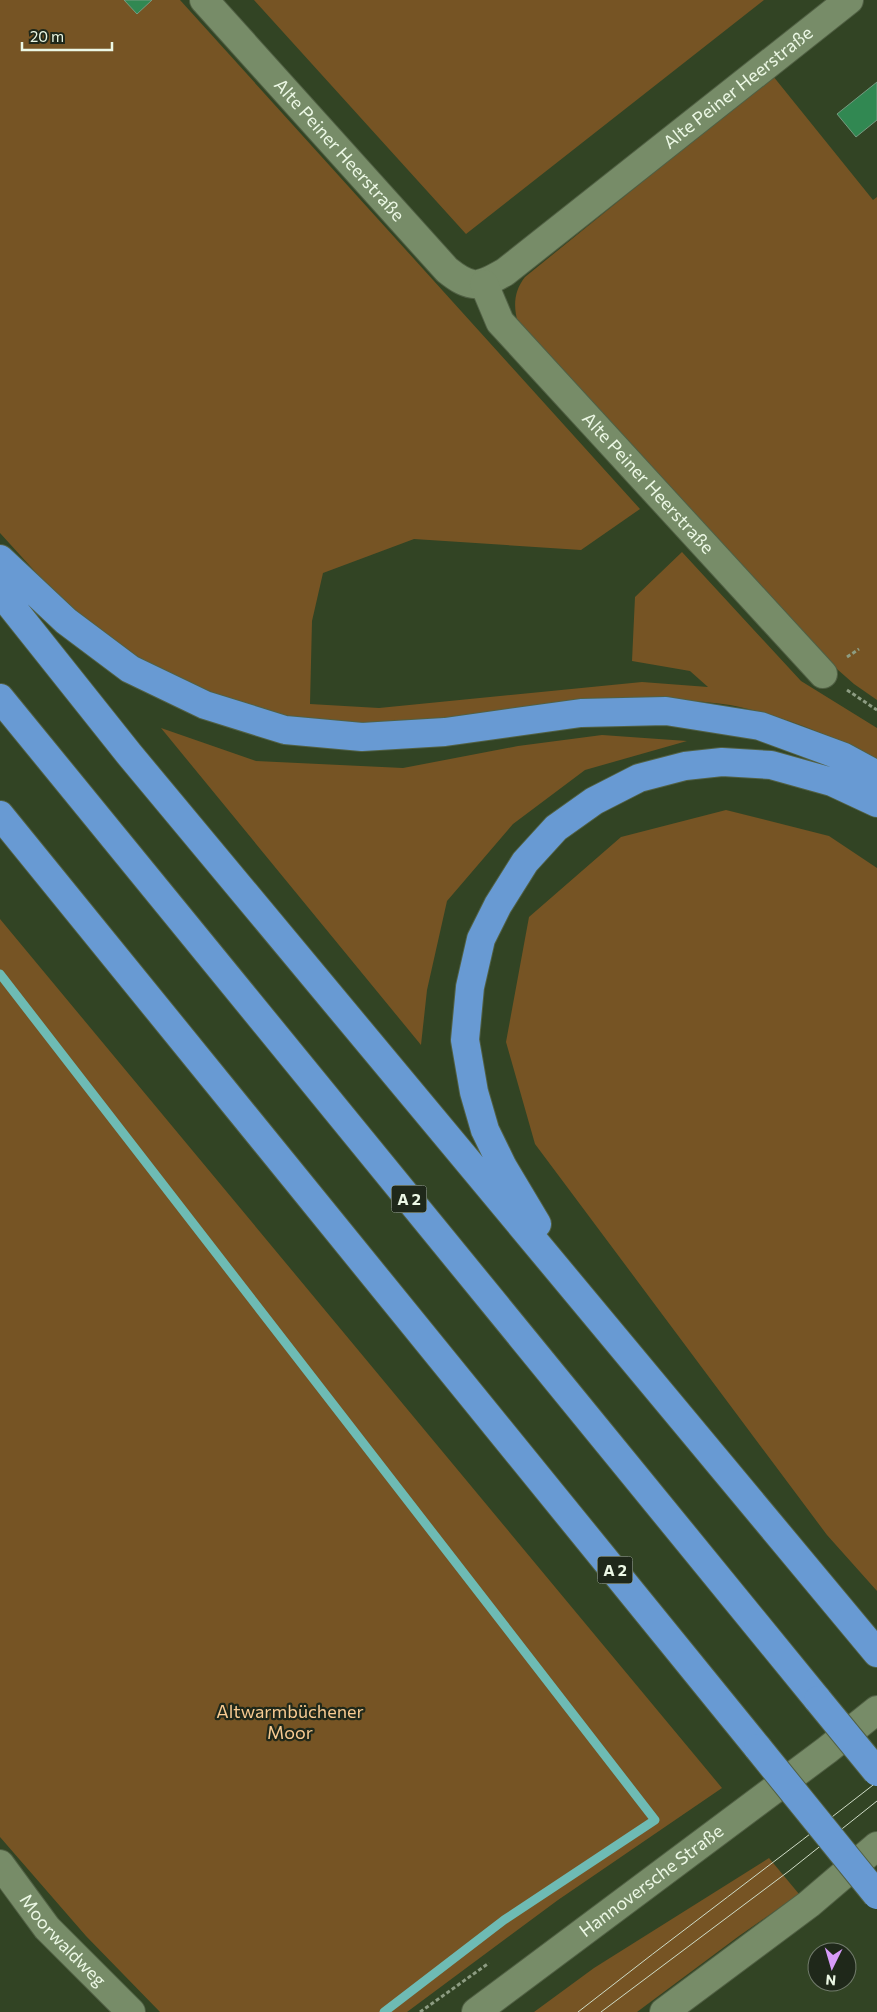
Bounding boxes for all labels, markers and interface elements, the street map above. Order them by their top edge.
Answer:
scale bar [22,20,112,52]
street label: Alte Peiner Heerstraße [658,21,817,153]
text: 20 m [30,27,64,45]
street label: Alte Peiner Heerstraße [270,74,410,225]
street label: Alte Peiner Heerstraße [578,407,719,558]
road number: A 2 [392,1186,426,1212]
road number: A 2 [598,1556,632,1584]
park label: Altwarmbüchener Moor [216,1700,364,1743]
street label: Hannoversche Straße [574,1819,727,1941]
street label: Moorwaldweg [16,1889,111,1991]
north arrow [807,1942,857,1992]
text: N [825,1972,837,1989]

